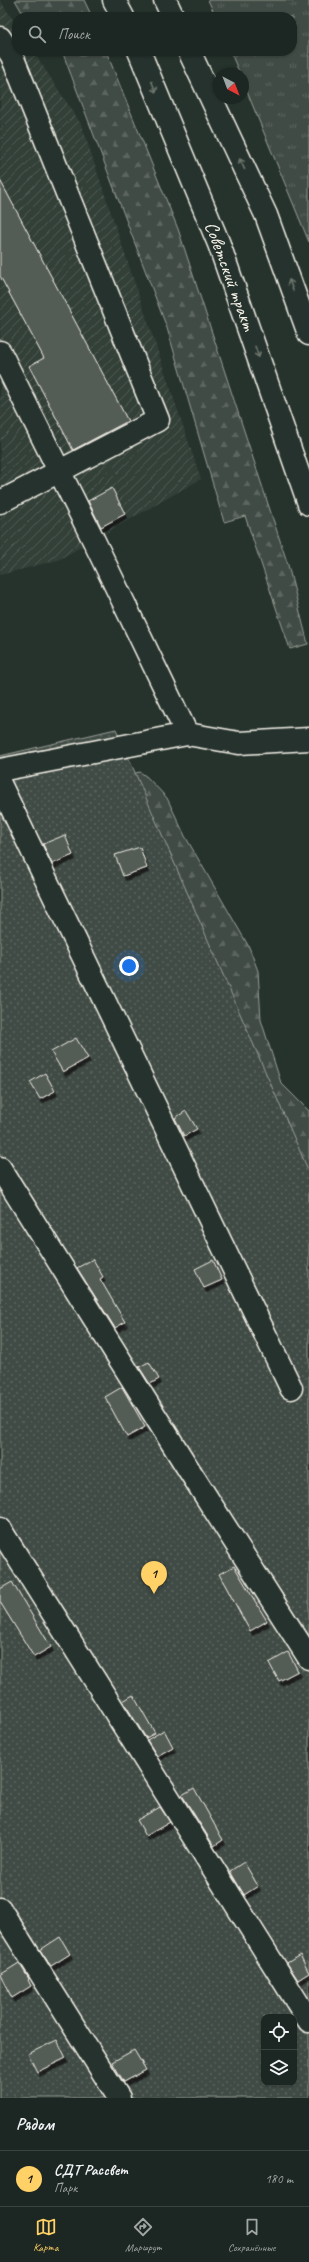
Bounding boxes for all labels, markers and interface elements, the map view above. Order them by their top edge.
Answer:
search box [12,12,297,56]
icon: search [26,23,48,45]
text: Поиск [58,25,90,44]
north arrow [213,68,249,104]
one-way arrow [151,81,159,93]
one-way arrow [238,159,245,171]
street label: Советский тракт [199,218,261,335]
one-way arrow [286,279,294,291]
one-way arrow [254,345,262,357]
your location [119,956,139,976]
pin: 1 [141,1561,167,1594]
map controls [261,2014,297,2086]
button: locate [261,2014,297,2050]
button: layers [261,2050,297,2086]
text: Рядом [16,2114,54,2135]
text: СДТ Рассвет [54,2161,127,2180]
text: 1 [26,2171,32,2187]
text: 180 m [265,2171,293,2187]
text: Парк [54,2180,77,2196]
tab: Карта [33,2216,58,2254]
tab: Маршрут [125,2216,161,2254]
tab: Сохранённые [228,2216,276,2254]

